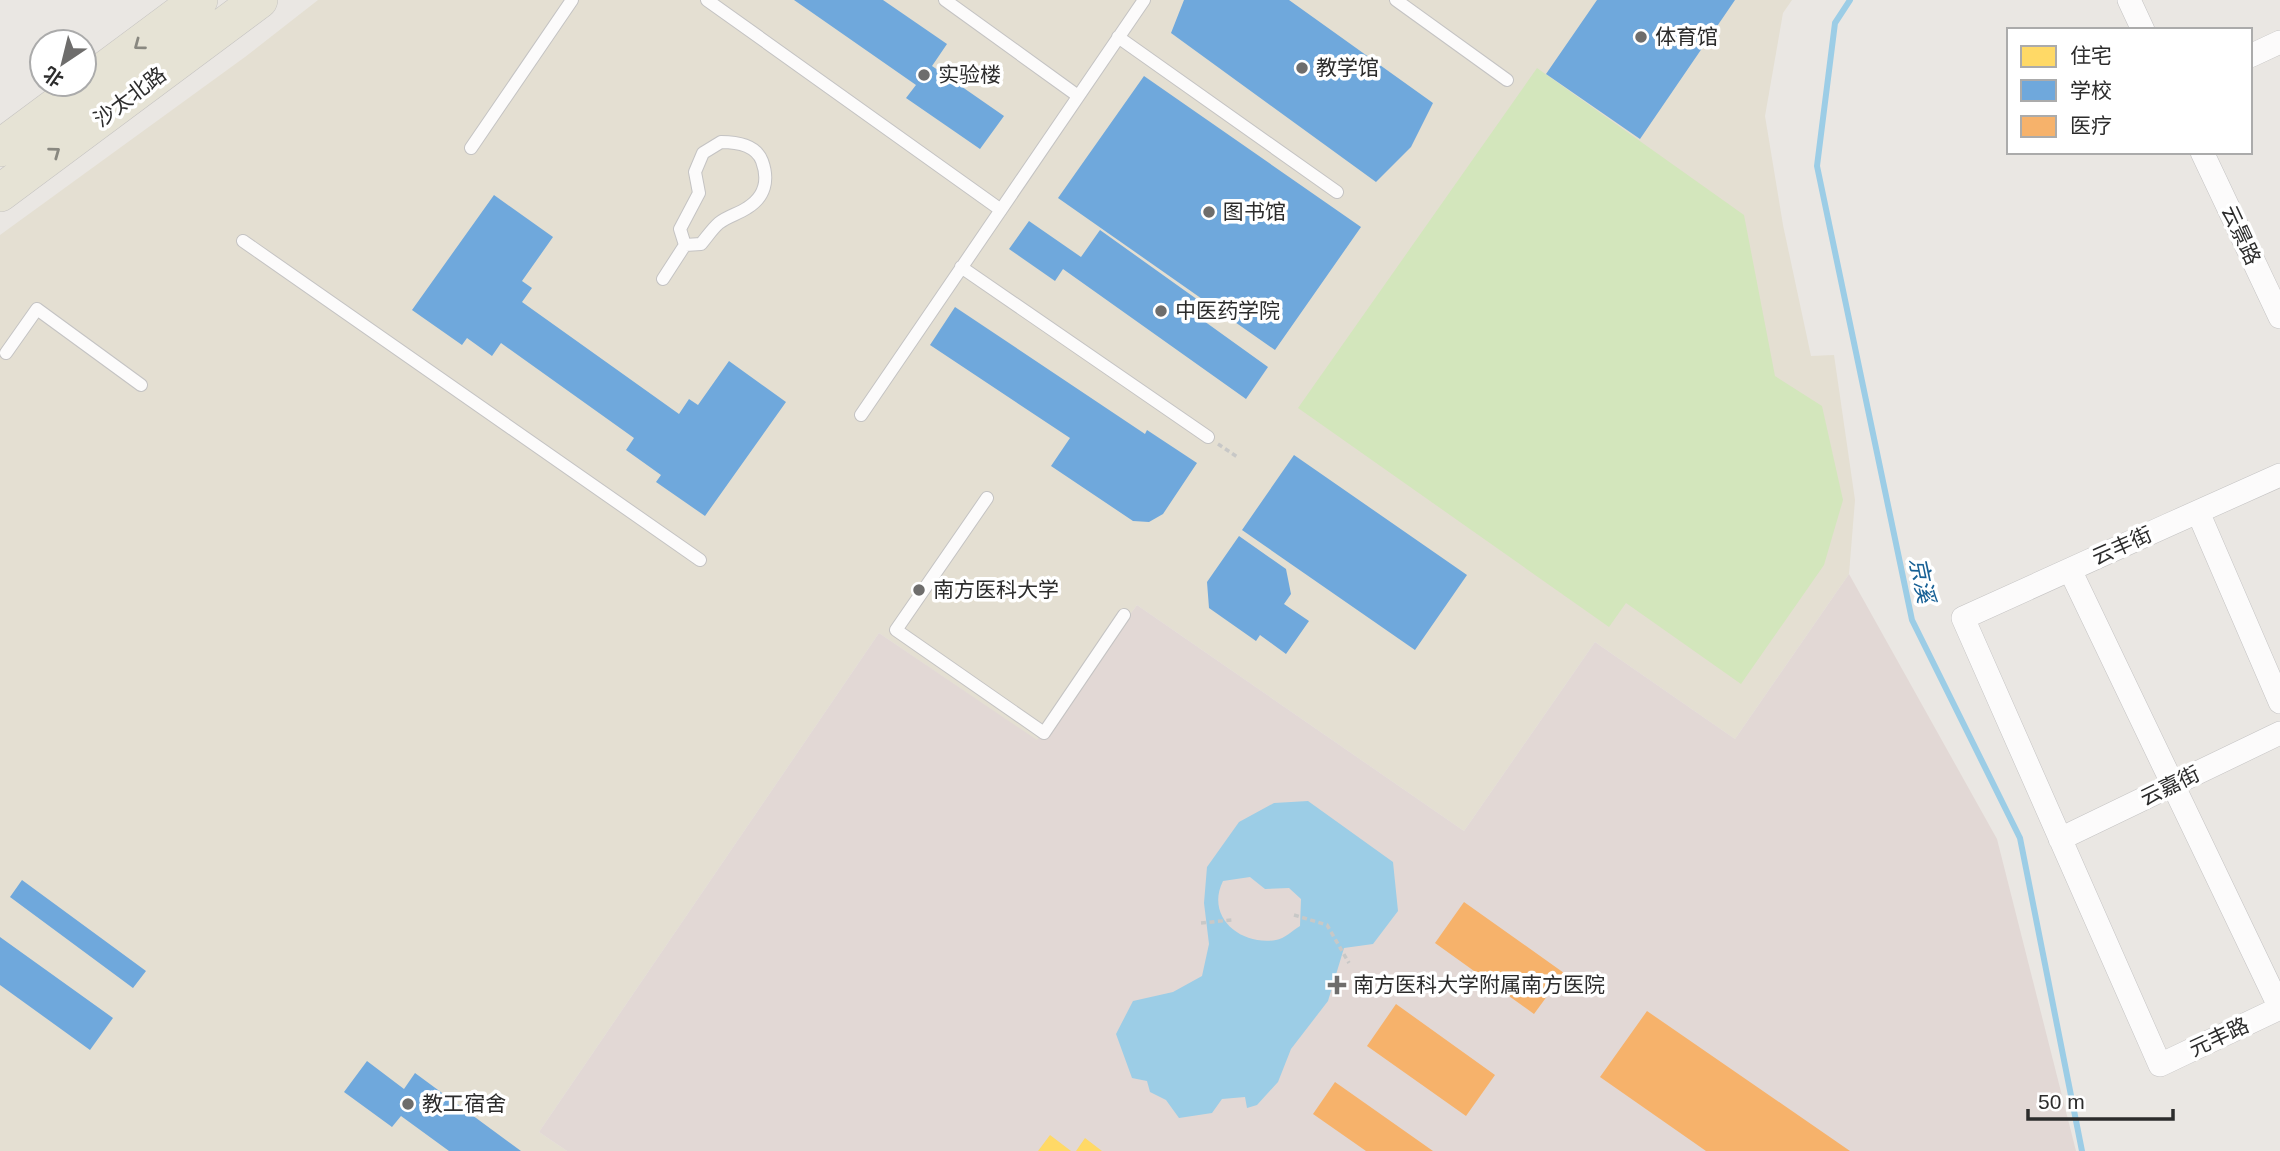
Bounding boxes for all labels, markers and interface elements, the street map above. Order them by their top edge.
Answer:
place label: 体育馆 [1655,25,1718,48]
north arrow [28,28,98,98]
legend [2007,28,2252,154]
marker: 体育馆 [1633,29,1649,45]
one-way arrow [134,36,147,49]
text: 住宅 [2070,44,2112,67]
place label: 教学馆 [1316,56,1379,79]
marker: 教学馆 [1294,60,1310,76]
text: 北 [40,62,67,91]
street label: 沙太北路 [89,62,170,131]
place label: 实验楼 [938,63,1001,86]
marker: 实验楼 [916,67,932,83]
text: 学校 [2070,79,2112,102]
text: 医疗 [2070,114,2112,137]
one-way arrow [47,148,60,161]
place label: 图书馆 [1223,200,1286,223]
street label: 云景路 [2218,201,2265,268]
marker: 图书馆 [1201,204,1217,220]
place label: 中医药学院 [1175,299,1280,322]
marker: 中医药学院 [1153,303,1169,319]
street label: 云丰街 [2088,522,2155,569]
water label: 京溪 [1905,555,1940,608]
place label: 南方医科大学 [933,578,1059,601]
marker: 南方医科大学 [911,582,927,598]
street label: 云嘉街 [2136,761,2203,810]
place label: 南方医科大学附属南方医院 [1353,973,1605,996]
marker: 南方医科大学附属南方医院 [1327,975,1347,995]
street label: 元丰路 [2185,1013,2252,1060]
scale bar [2028,1078,2173,1122]
text: 50 m [2038,1090,2085,1113]
place label: 教工宿舍 [422,1092,506,1115]
marker: 教工宿舍 [400,1096,416,1112]

